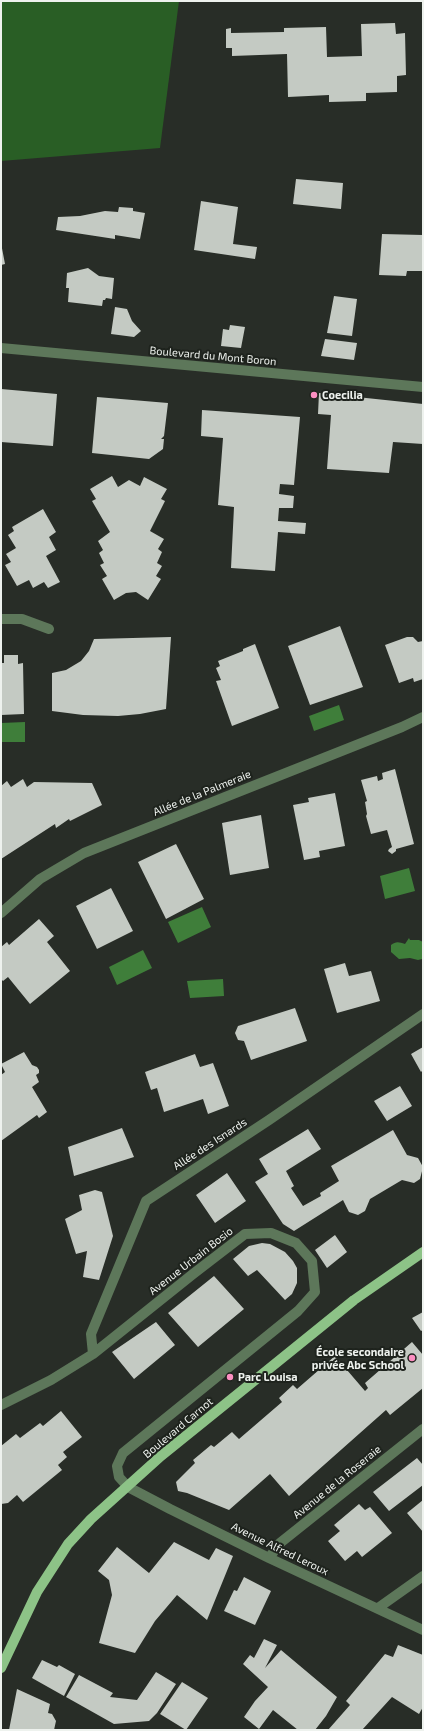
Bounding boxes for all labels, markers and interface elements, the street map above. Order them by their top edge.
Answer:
street label: Boulevard du Mont Boron [149,344,277,368]
place label: Coecilia [322,388,363,402]
marker: Coecilia [309,390,319,400]
street label: Allée de la Palmeraie [151,767,253,819]
street label: Allée des Isnards [171,1115,249,1173]
street label: Avenue Urbain Bosio [147,1224,235,1298]
place label: École secondaire privée Abc School [312,1345,404,1371]
marker: École secondaire privée Abc School [407,1353,417,1363]
place label: Parc Louisa [238,1370,298,1384]
marker: Parc Louisa [225,1372,235,1382]
street label: Boulevard Carnot [140,1395,216,1461]
street label: Avenue de la Roseraie [290,1442,384,1522]
street label: Avenue Alfred Leroux [229,1520,331,1578]

